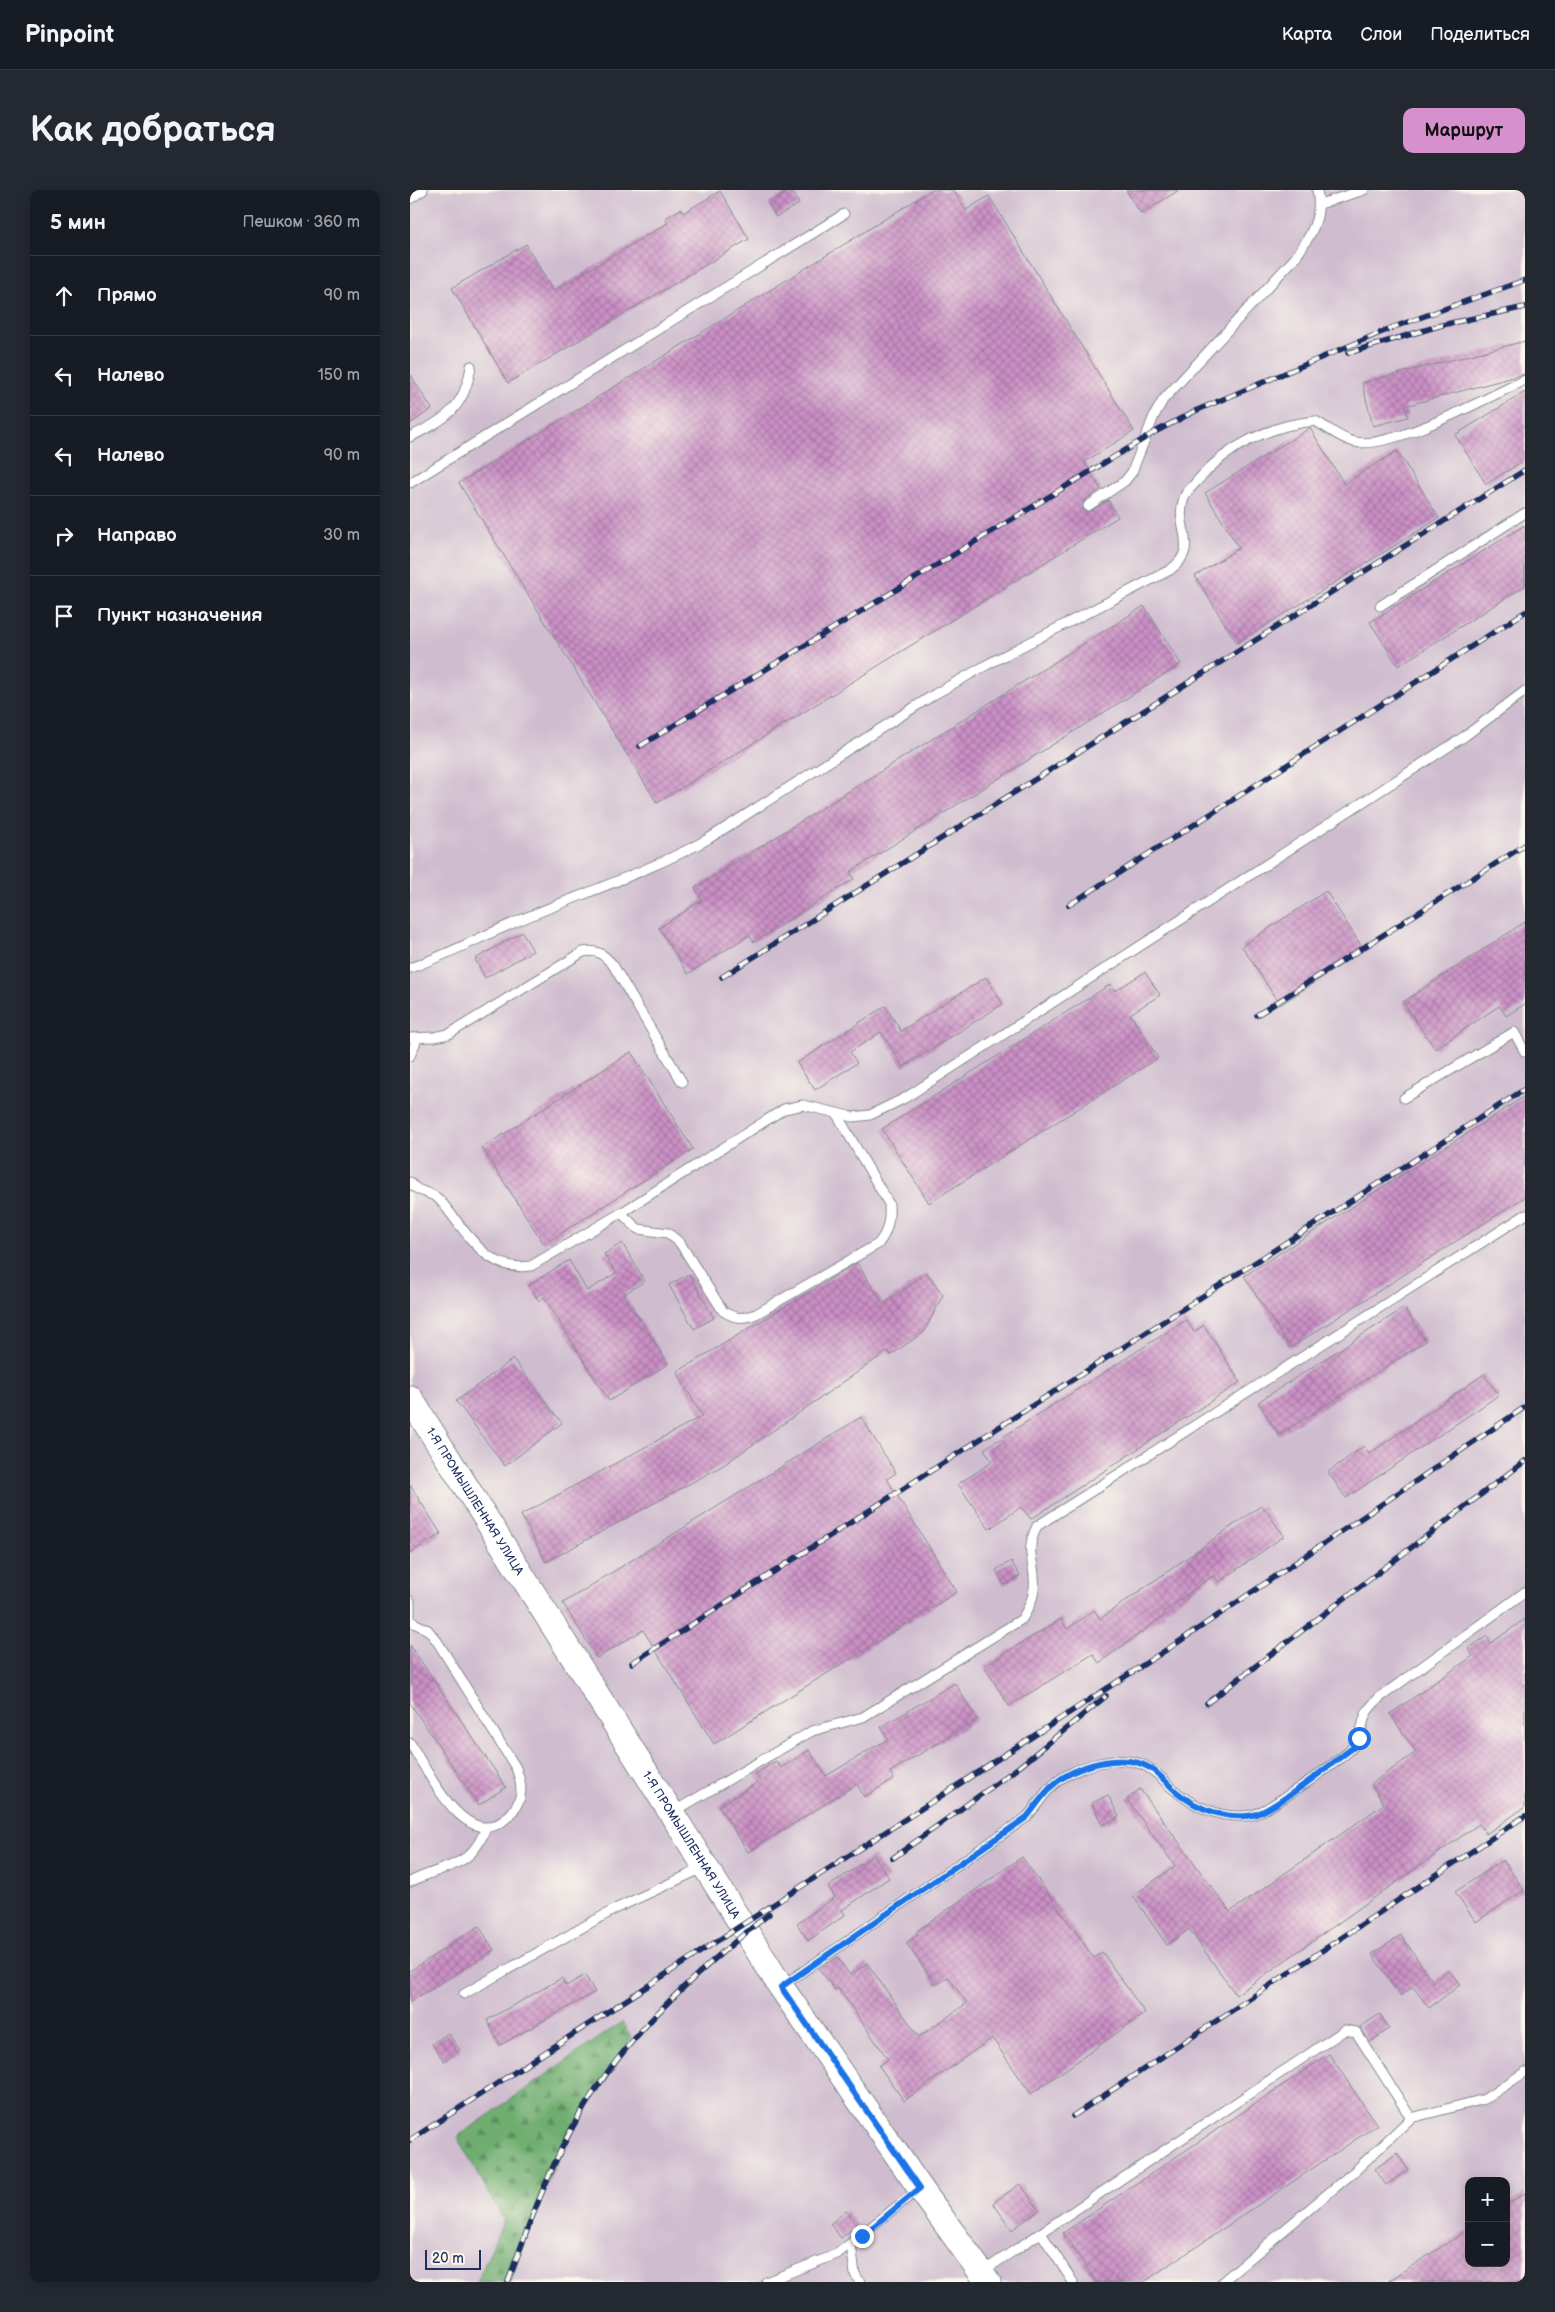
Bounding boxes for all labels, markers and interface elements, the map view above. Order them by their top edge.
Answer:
text: Pinpoint [25,20,114,49]
text: Карта [1282,24,1332,45]
text: Слои [1360,24,1402,45]
text: Поделиться [1430,24,1530,45]
button: Маршрут [1403,108,1525,153]
text: Как добраться [30,109,276,152]
text: 5 мин [50,210,106,235]
text: Пешком · 360 m [243,213,360,232]
icon: ahead [50,282,78,310]
text: Прямо [97,284,157,307]
text: 90 m [324,286,360,305]
icon: left [50,362,78,390]
text: Налево [97,364,164,387]
text: 150 m [318,366,360,385]
icon: left [50,442,78,470]
text: Налево [97,444,164,467]
text: 90 m [324,446,360,465]
icon: right [50,522,78,550]
text: Направо [97,524,177,547]
text: 30 m [323,526,360,545]
icon: arrive [50,602,78,630]
text: Пункт назначения [97,604,262,627]
street label: 1-Я ПРОМЫШЛЕННАЯ УЛИЦА [423,1425,527,1578]
route start [1348,1727,1371,1750]
street label: 1-Я ПРОМЫШЛЕННАЯ УЛИЦА [639,1768,744,1922]
map controls [1465,2177,1510,2267]
button: + [1465,2177,1510,2222]
button: − [1465,2222,1510,2267]
route end [851,2225,874,2248]
scale bar [425,2247,481,2270]
text: 20 m [432,2250,464,2267]

